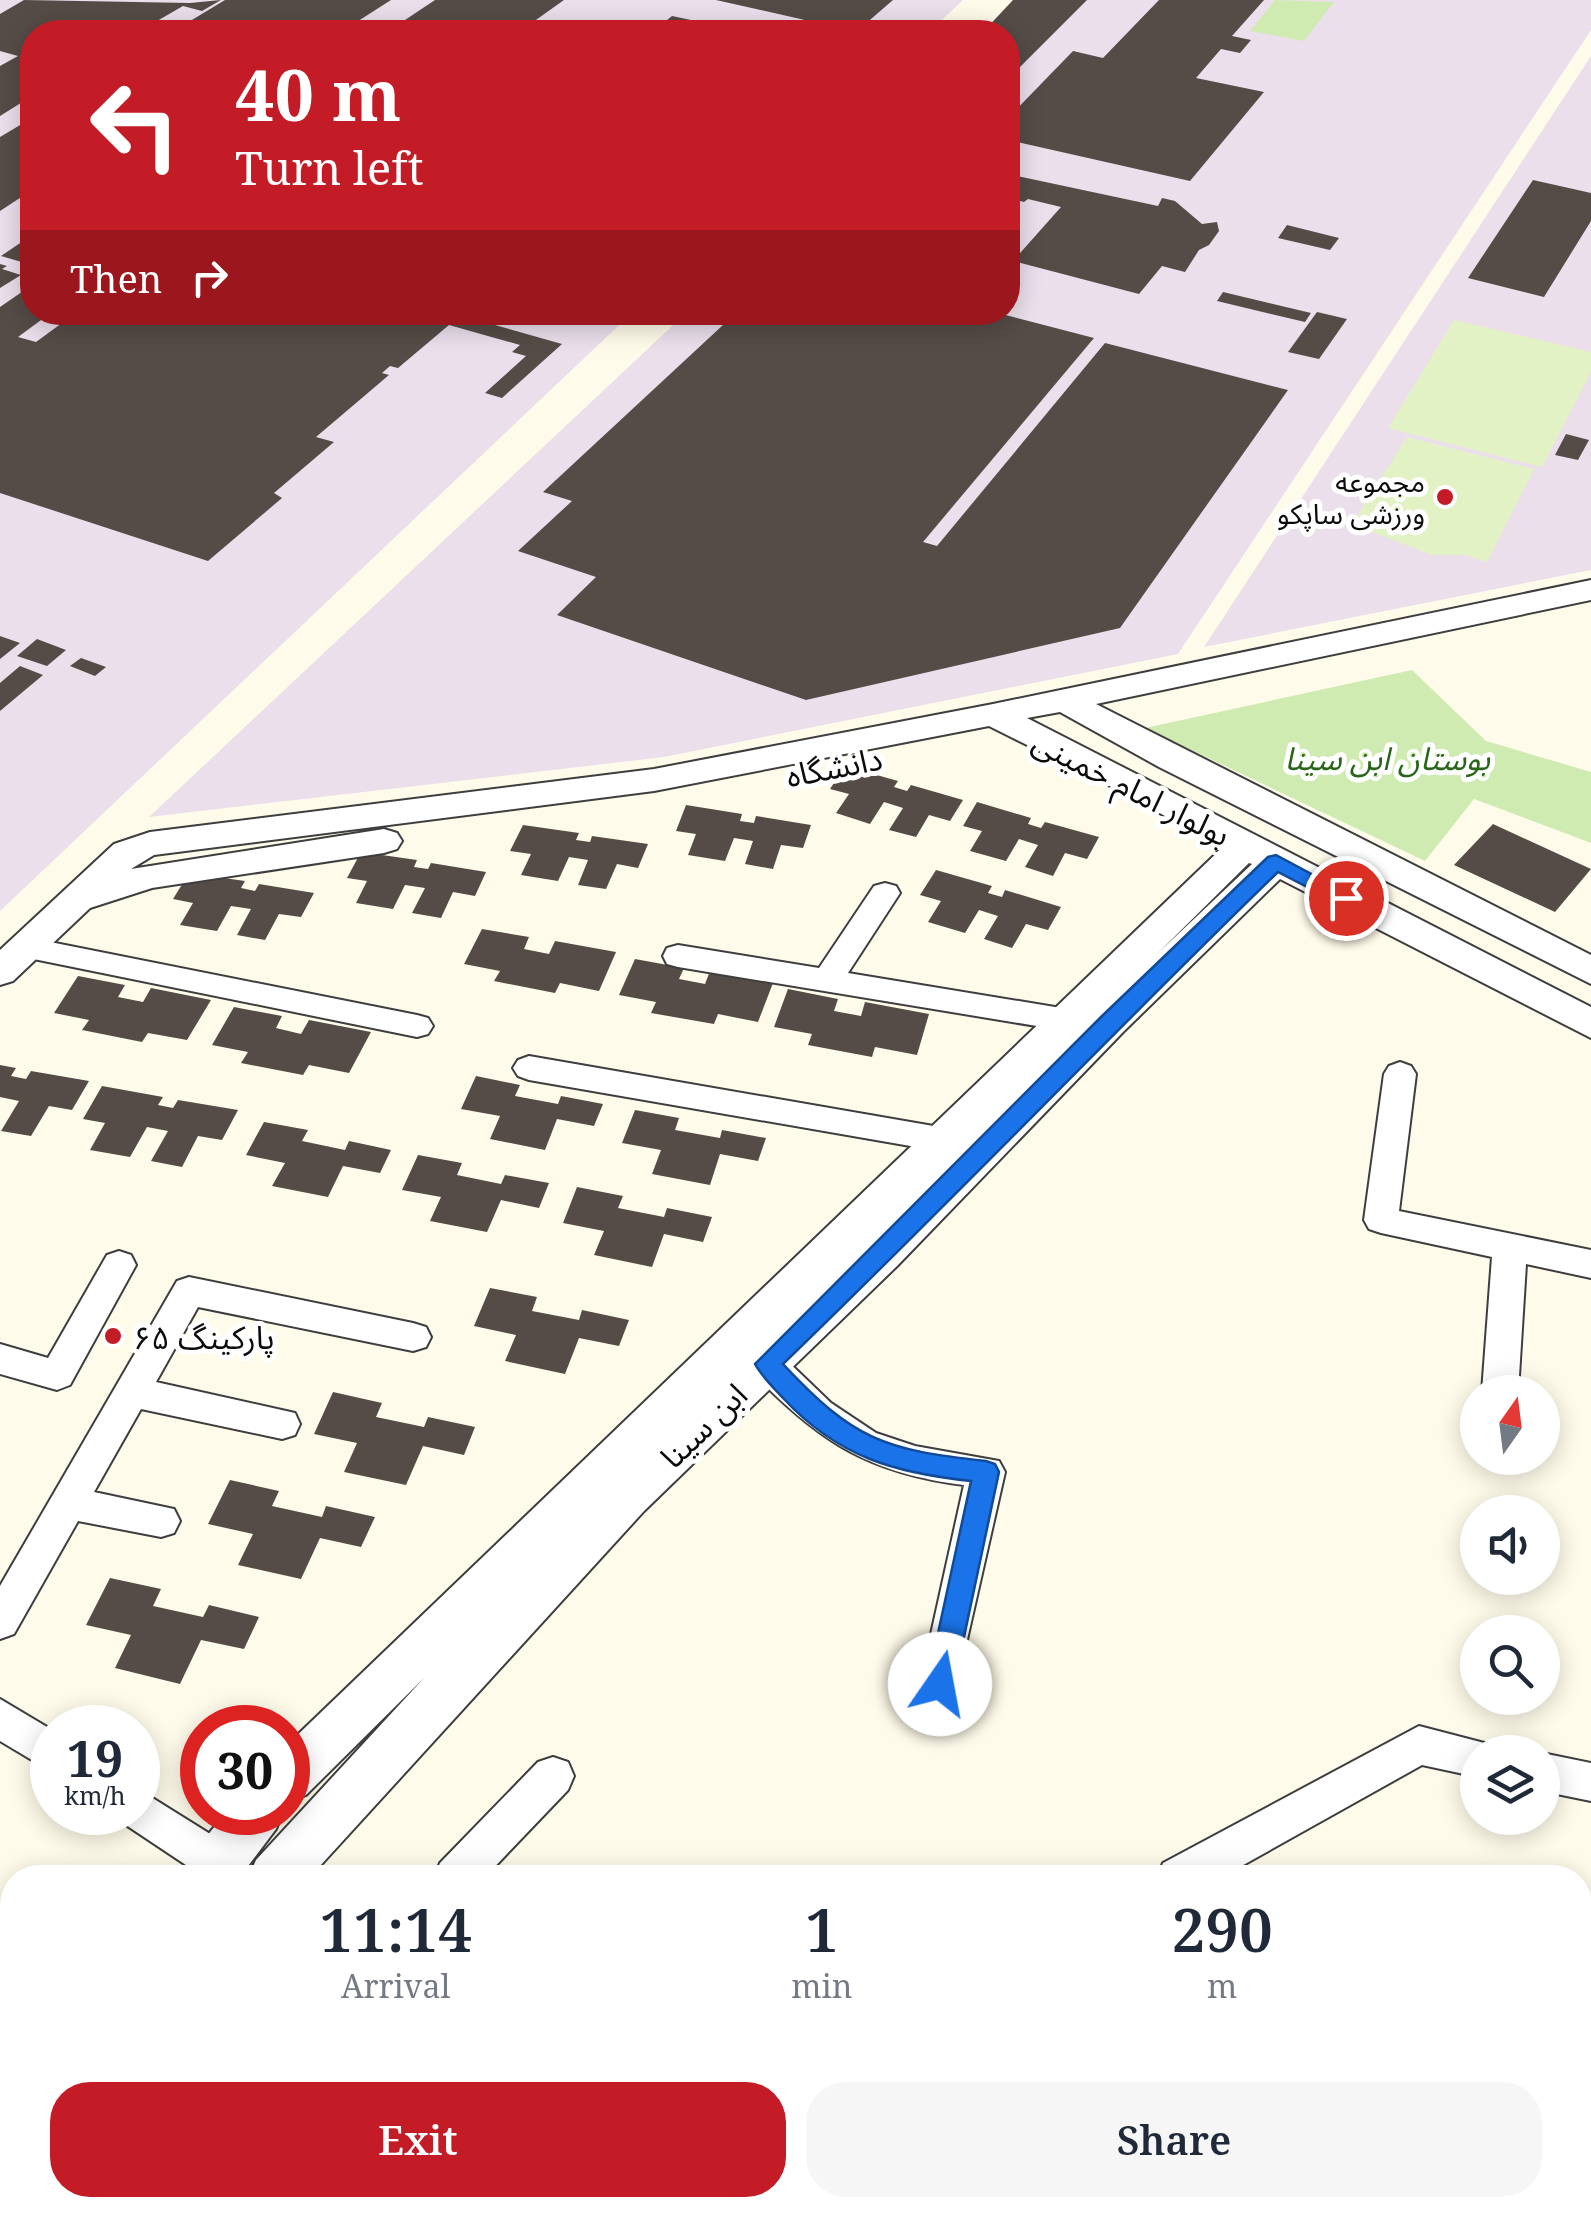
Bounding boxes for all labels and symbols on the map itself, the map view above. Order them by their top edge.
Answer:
place label: مجموعه ورزشی ساپکو [1277,462,1425,532]
marker: مجموعه ورزشی ساپکو [1434,486,1456,508]
street label: بولوار امام خمینی [1024,719,1238,859]
street label: دانشگاه [782,736,886,796]
park label: بوستان ابن سینا [1284,736,1490,779]
pin [1304,856,1389,941]
place label: پارکینگ ۶۵ [133,1315,275,1358]
marker: پارکینگ ۶۵ [102,1325,124,1347]
street label: ابن سینا [650,1373,756,1477]
north arrow [1460,1375,1560,1475]
position arrow [888,1632,992,1736]
speed limit sign: 30 [180,1705,310,1835]

